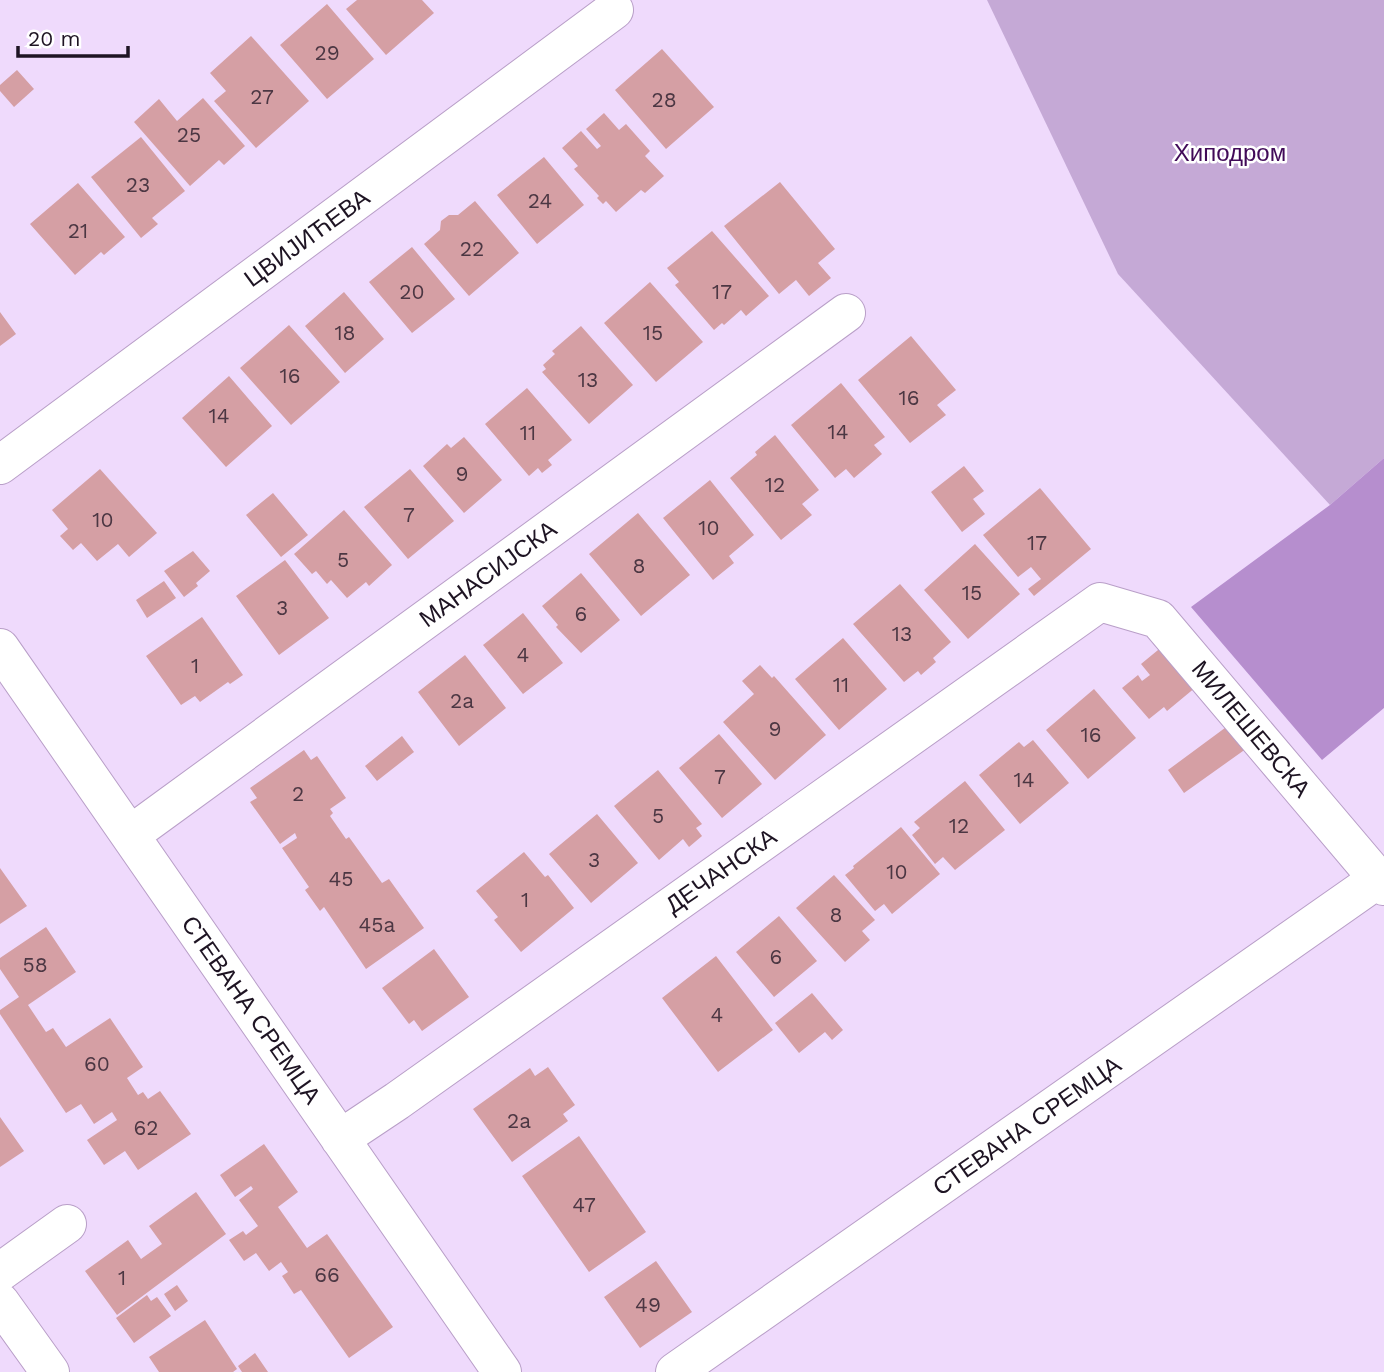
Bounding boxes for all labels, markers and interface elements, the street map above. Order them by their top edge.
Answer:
scale bar [18,14,128,58]
text: 20 m [28,26,80,51]
house number: 29 [314,40,340,65]
house number: 27 [250,84,274,109]
house number: 28 [651,87,677,112]
house number: 25 [177,122,201,147]
park label: Хиподром [1174,139,1286,167]
house number: 23 [126,172,150,197]
street label: ЦВИЈИЋЕВА [239,183,375,293]
house number: 24 [528,188,552,213]
house number: 21 [68,218,88,243]
house number: 22 [460,236,484,261]
house number: 20 [399,279,425,304]
house number: 17 [712,279,732,304]
house number: 18 [334,320,356,345]
house number: 15 [643,320,663,345]
house number: 16 [280,363,300,388]
house number: 13 [578,367,598,392]
house number: 16 [899,385,919,410]
house number: 14 [208,403,230,428]
house number: 14 [827,419,849,444]
house number: 11 [520,420,536,445]
house number: 9 [456,461,468,486]
house number: 12 [765,472,785,497]
house number: 7 [403,502,415,527]
house number: 10 [92,507,114,532]
street label: МАНАСИЈСКА [414,515,562,633]
house number: 10 [698,515,720,540]
house number: 17 [1027,530,1047,555]
house number: 5 [337,547,349,572]
house number: 8 [633,553,645,578]
house number: 15 [962,580,982,605]
house number: 3 [276,595,288,620]
house number: 6 [575,601,587,626]
house number: 13 [892,621,912,646]
house number: 4 [517,642,529,667]
house number: 1 [191,653,199,678]
street label: МИЛЕШЕВСКА [1186,655,1316,803]
house number: 11 [833,672,849,697]
house number: 2a [450,688,474,713]
house number: 9 [769,716,781,741]
house number: 16 [1081,722,1101,747]
house number: 7 [714,764,726,789]
house number: 14 [1013,767,1035,792]
house number: 2 [292,781,304,806]
house number: 5 [652,803,664,828]
house number: 12 [949,813,969,838]
street label: ДЕЧАНСКА [660,823,782,919]
house number: 3 [588,847,600,872]
house number: 10 [886,859,908,884]
house number: 45 [328,866,354,891]
house number: 1 [521,887,529,912]
house number: 8 [830,902,842,927]
street label: СТЕВАНА СРЕМЦА [176,911,326,1109]
house number: 45a [359,912,396,937]
house number: 6 [770,944,782,969]
house number: 58 [22,952,48,977]
house number: 4 [711,1002,723,1027]
house number: 60 [84,1051,110,1076]
street label: СТЕВАНА СРЕМЦА [928,1051,1126,1201]
house number: 2a [507,1108,531,1133]
house number: 62 [133,1115,159,1140]
house number: 47 [572,1192,596,1217]
house number: 66 [314,1262,340,1287]
house number: 1 [118,1265,126,1290]
house number: 49 [635,1292,661,1317]

